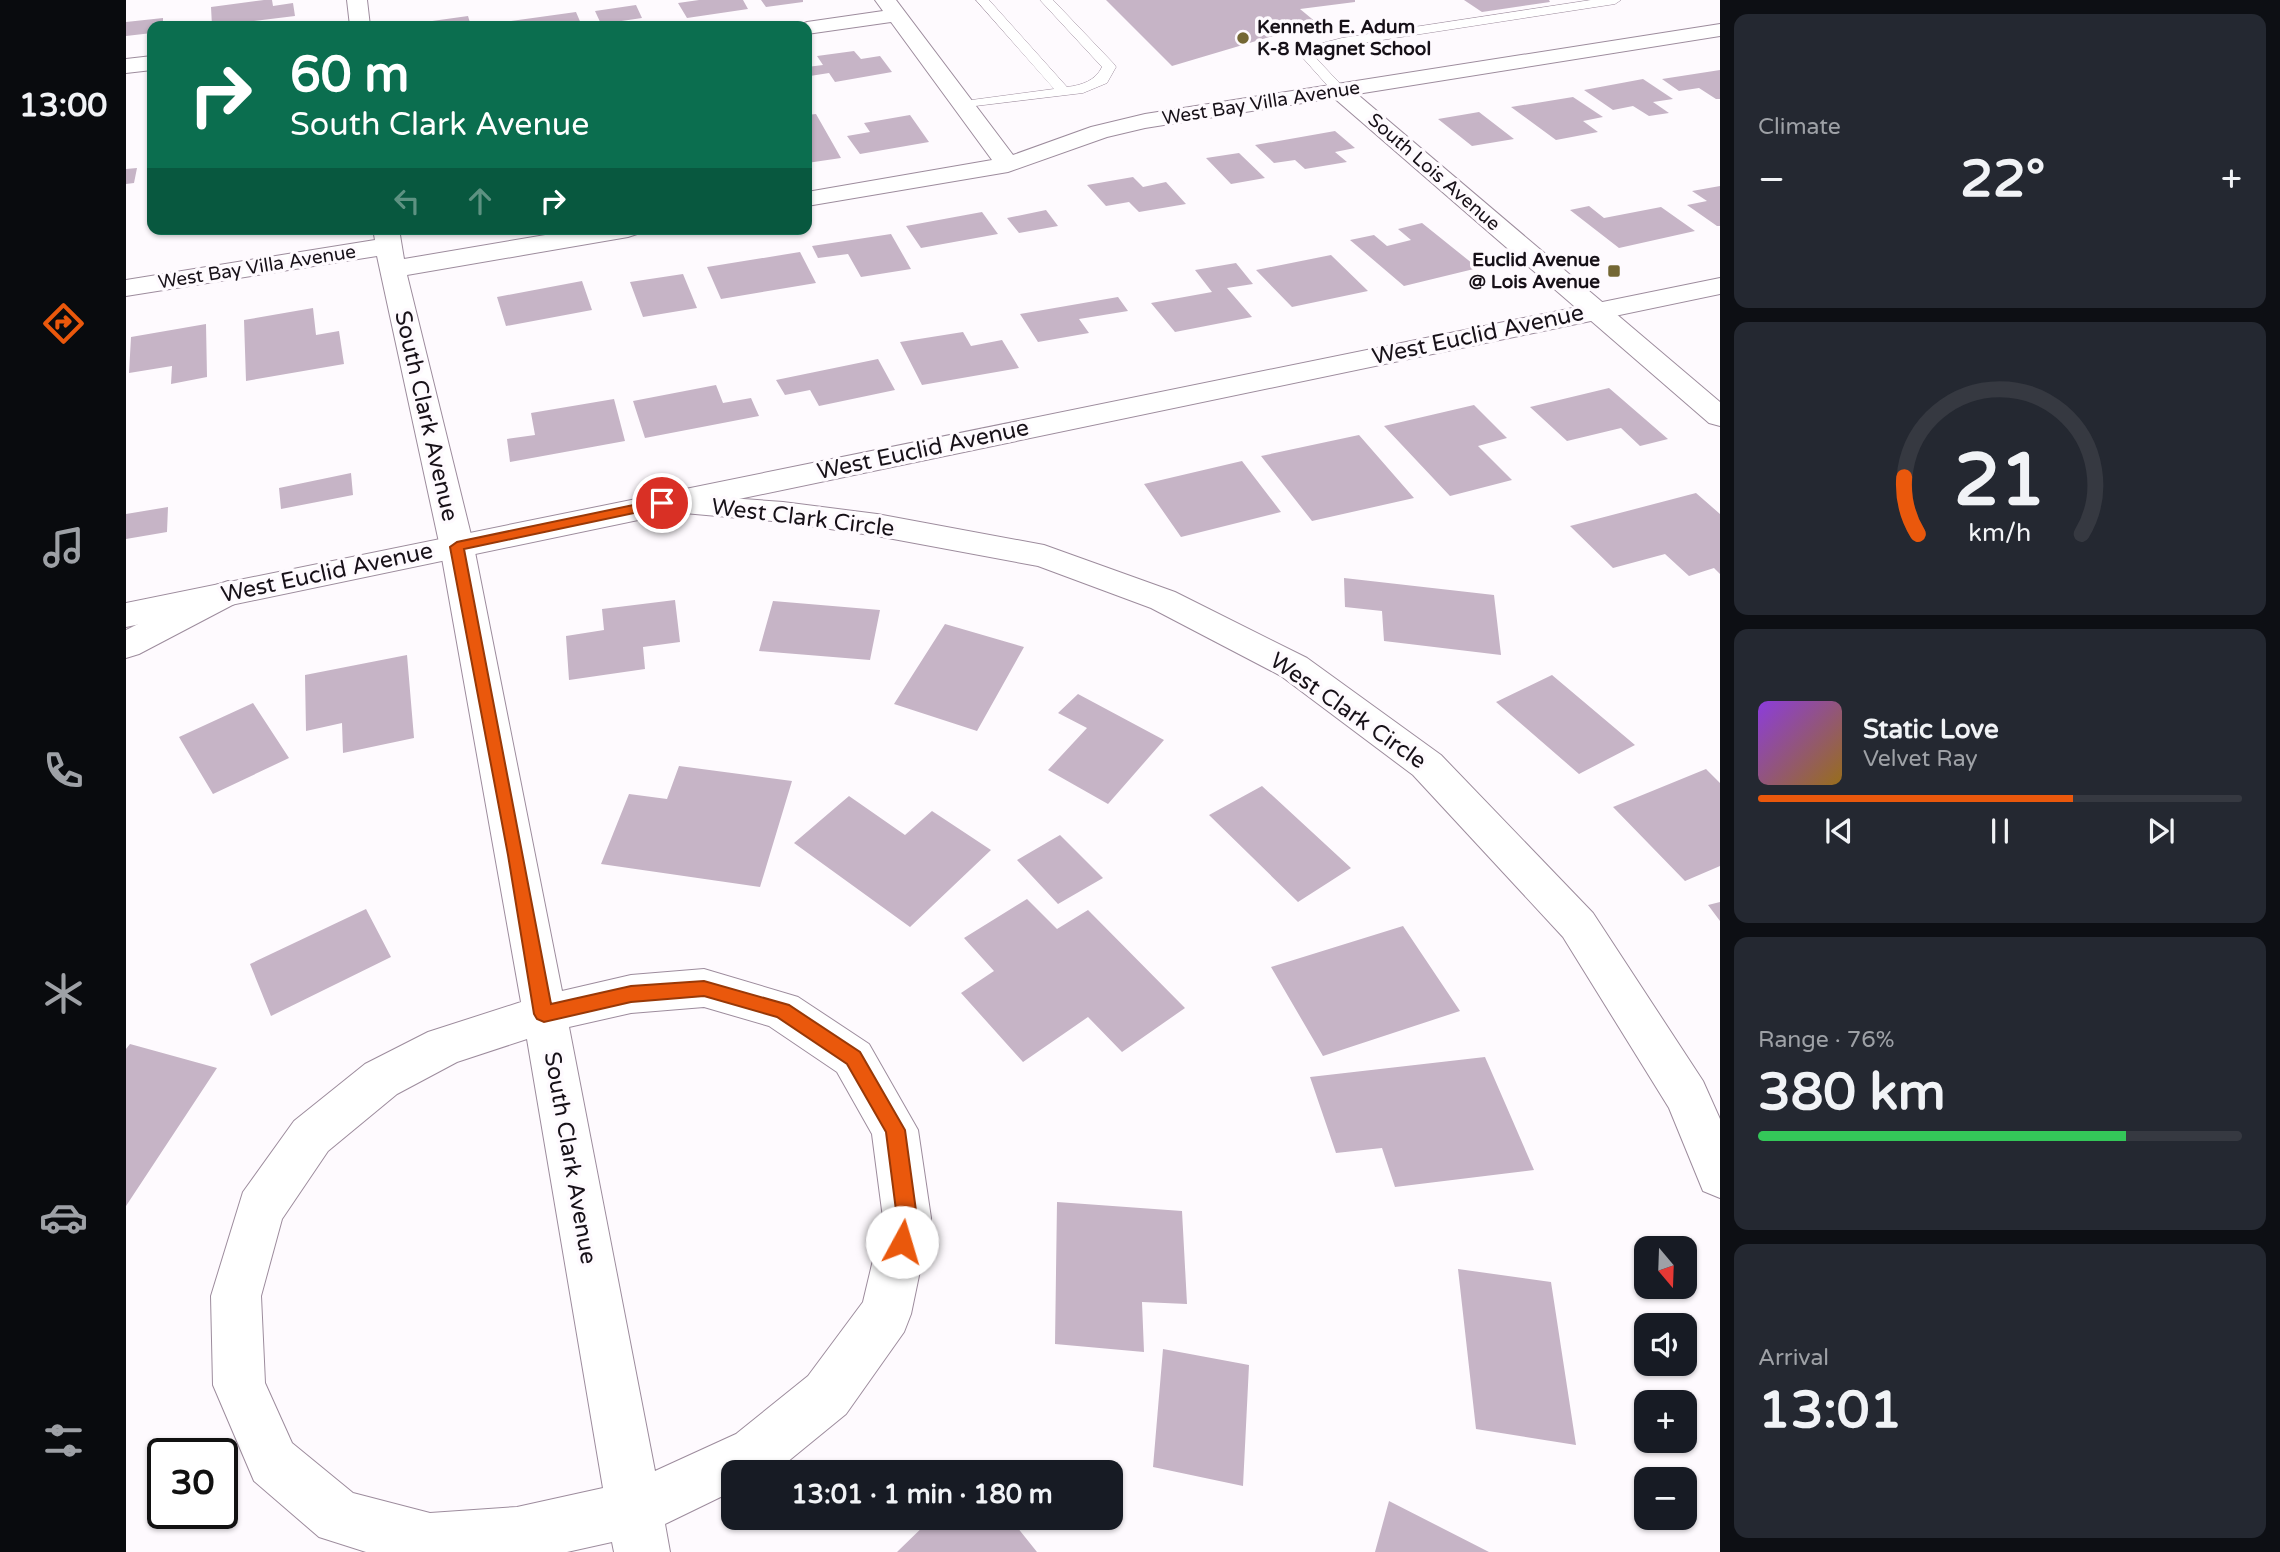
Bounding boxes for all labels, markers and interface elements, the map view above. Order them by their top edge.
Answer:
place label: Kenneth E. Adum K-8 Magnet School [1257,16,1431,61]
marker: Kenneth E. Adum K-8 Magnet School [1235,30,1251,46]
text: 60 m [290,46,409,105]
icon: right [175,49,266,140]
street label: West Bay Villa Avenue [1161,76,1361,130]
text: 13:00 [19,87,107,125]
text: South Clark Avenue [290,106,589,144]
street label: South Lois Avenue [1363,109,1505,235]
text: Climate [1758,113,1841,141]
text: 22° [1960,148,2045,211]
text: − [1758,157,1785,203]
text: + [2221,157,2242,203]
icon: left [388,182,426,220]
icon: ahead [461,182,499,220]
icon: right [534,182,572,220]
street label: West Bay Villa Avenue [157,240,357,294]
place label: Euclid Avenue @ Lois Avenue [1469,249,1600,293]
marker: Euclid Avenue @ Lois Avenue [1606,263,1622,279]
icon: directions [39,299,88,348]
street label: West Euclid Avenue [1370,299,1586,371]
street label: South Clark Avenue [388,308,464,524]
street label: West Euclid Avenue [815,414,1031,486]
text: 21 [1954,438,2046,526]
pin [632,473,692,533]
icon: arrive [643,484,681,522]
street label: West Clark Circle [710,493,896,543]
text: km/h [1969,518,2031,548]
icon: music [39,523,88,572]
street label: West Euclid Avenue [219,537,435,609]
street label: West Clark Circle [1265,647,1431,775]
text: Static Love [1863,714,1999,745]
text: Velvet Ray [1863,745,1978,773]
icon: phone [39,746,88,795]
icon: previous [1820,812,1858,850]
icon: pause [1981,812,2019,850]
icon: next [2142,812,2180,850]
icon: climate [39,969,88,1018]
text: Range · 76% [1758,1026,1894,1054]
street label: South Clark Avenue [538,1050,602,1266]
text: 380 km [1758,1061,1946,1124]
icon: car [39,1193,88,1242]
position arrow [865,1205,939,1279]
north arrow [1634,1236,1698,1298]
map controls [1634,1236,1697,1530]
button: sound [1634,1313,1697,1376]
text: Arrival [1758,1344,1829,1372]
text: 13:01 [1758,1379,1902,1442]
button: + [1634,1390,1697,1453]
icon: filters [39,1416,88,1465]
speed limit sign: 30 [147,1438,238,1529]
button: − [1634,1467,1697,1530]
text: 13:01 · 1 min · 180 m [791,1479,1053,1510]

